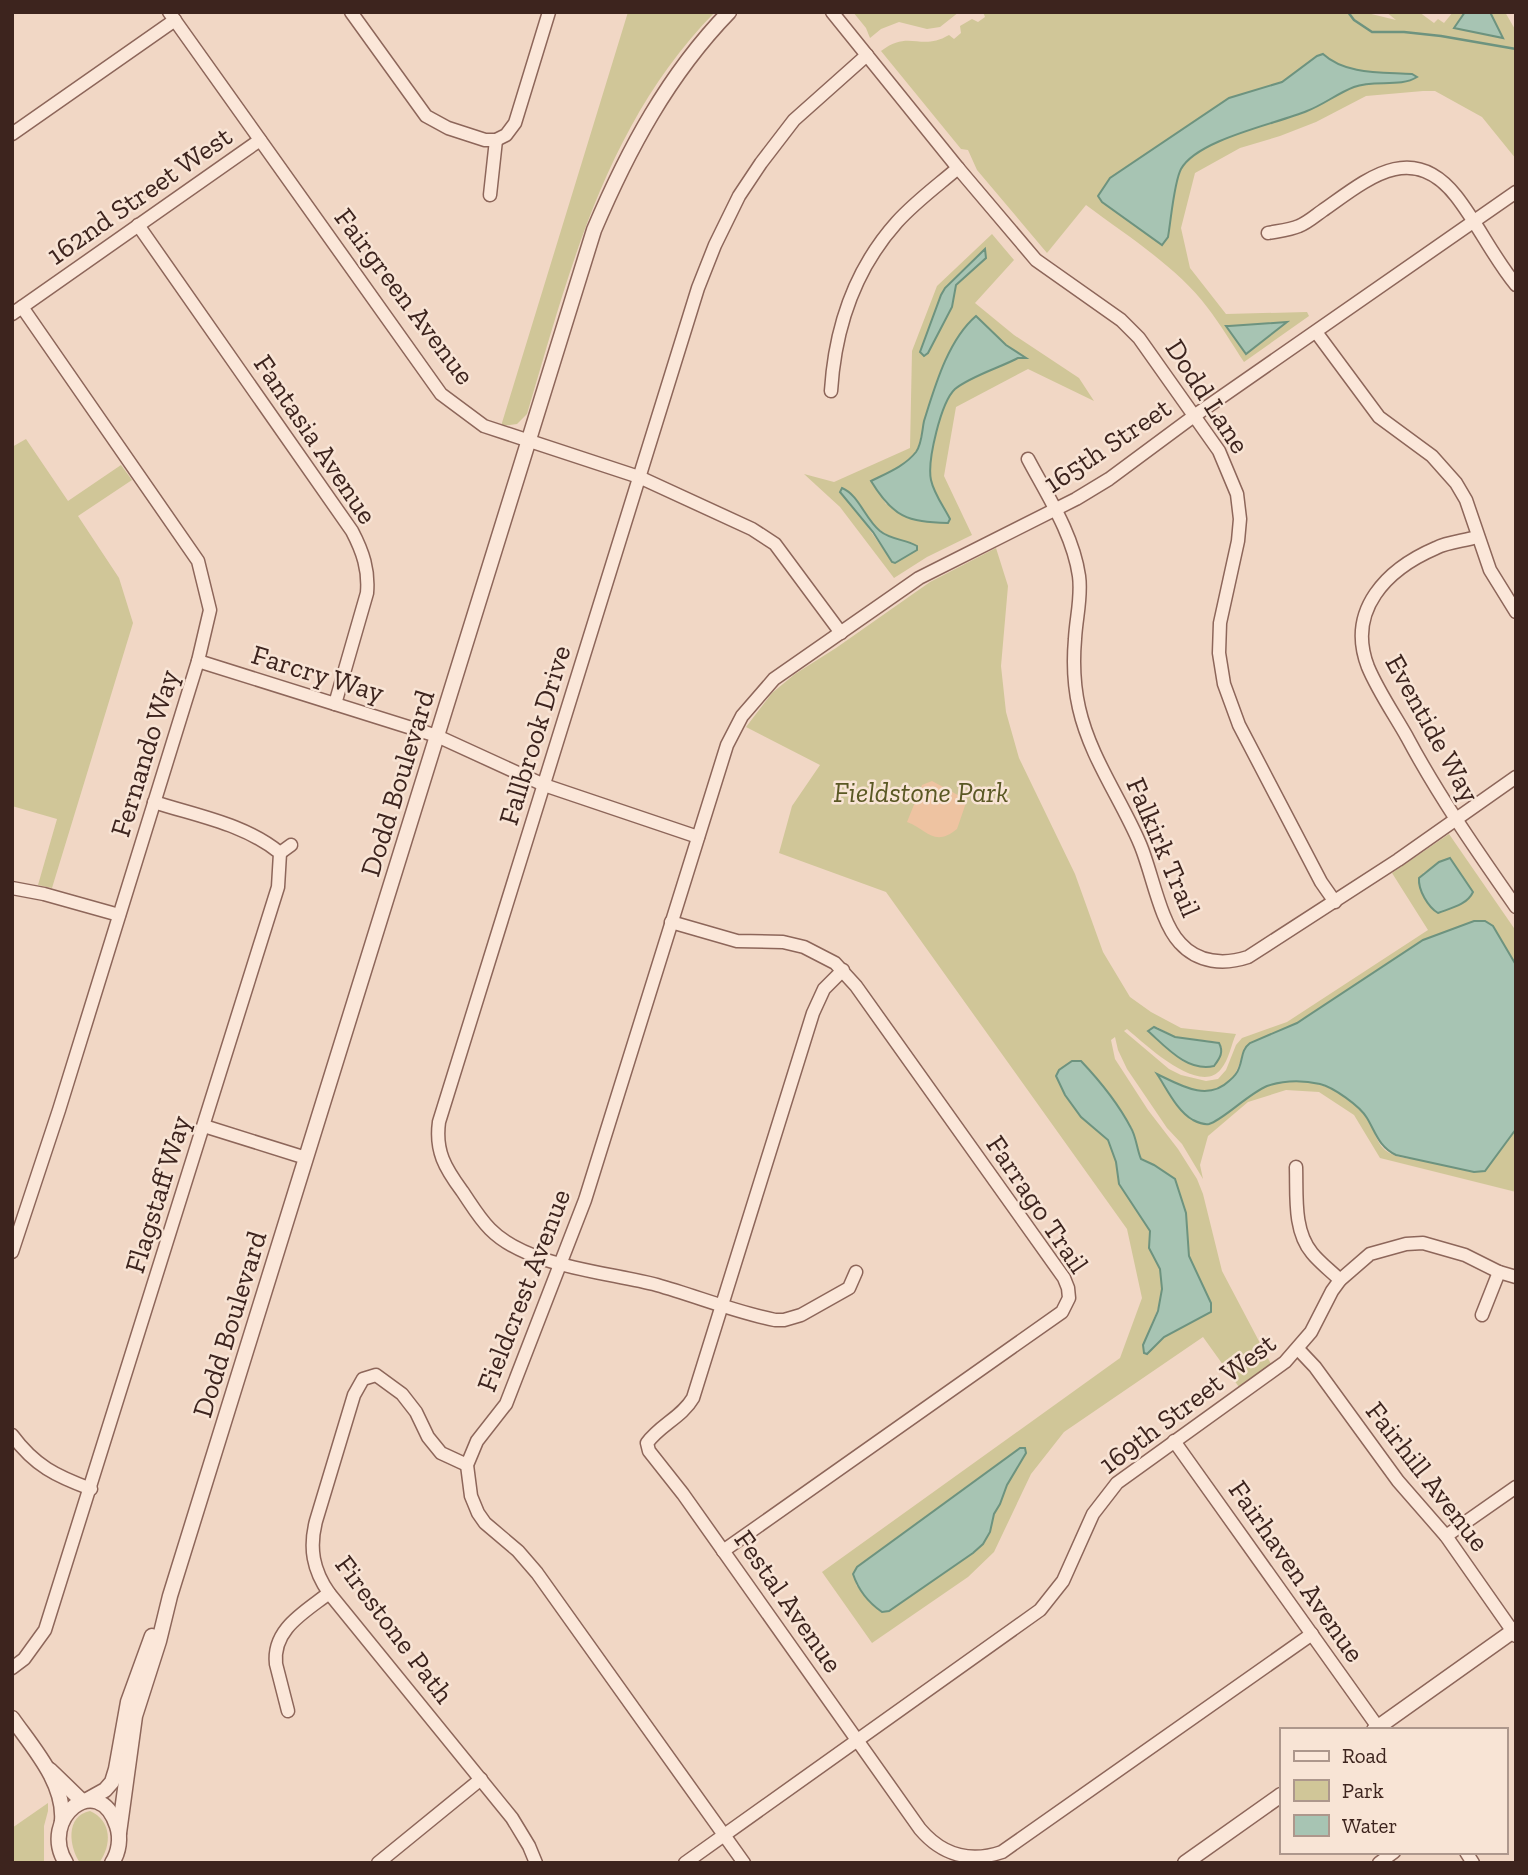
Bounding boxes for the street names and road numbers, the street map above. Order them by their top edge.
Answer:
street label: 162nd Street West [41,119,238,271]
street label: Fairgreen Avenue [328,202,482,391]
street label: Dodd Lane [1159,333,1257,459]
street label: Fantasia Avenue [247,349,384,530]
street label: 165th Street [1038,391,1177,500]
street label: Farcry Way [248,638,389,709]
street label: Fallbrook Drive [492,641,577,829]
street label: Eventide Way [1378,649,1487,808]
street label: Fernando Way [103,665,186,841]
street label: Dodd Boulevard [353,686,442,880]
street label: Falkirk Trail [1119,773,1208,922]
street label: Flagstaff Way [118,1111,197,1277]
street label: Farrago Trail [979,1129,1096,1279]
street label: Fieldcrest Avenue [470,1184,577,1396]
street label: Dodd Boulevard [185,1227,274,1421]
street label: 169th Street West [1092,1326,1283,1481]
street label: Fairhill Avenue [1359,1395,1496,1558]
street label: Fairhaven Avenue [1222,1474,1371,1668]
street label: Festal Avenue [727,1524,850,1679]
street label: Firestone Path [328,1549,461,1710]

